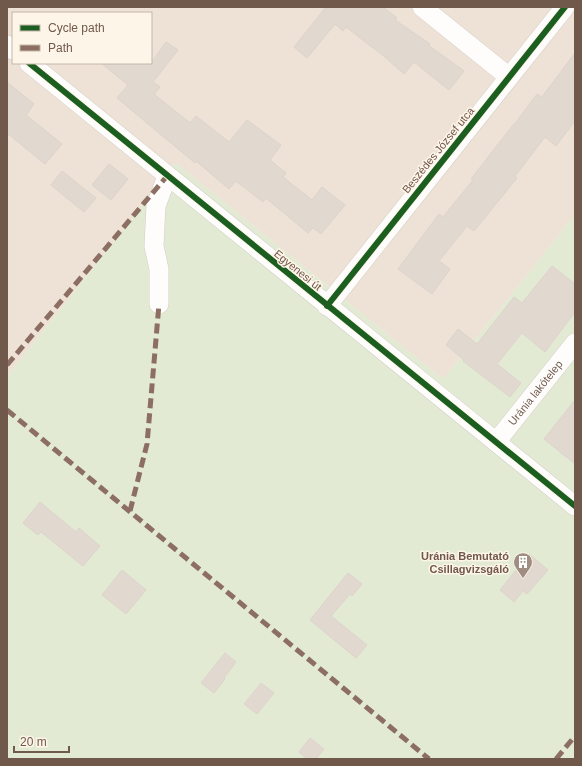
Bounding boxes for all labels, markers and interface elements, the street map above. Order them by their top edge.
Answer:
legend [12,12,152,64]
text: Cycle path [48,21,105,35]
text: Path [48,41,73,55]
street label: Beszédes József utca [400,104,477,195]
street label: Egyenesi út [272,247,324,293]
street label: Uránia lakótelep [506,358,565,428]
place label: Uránia Bemutató Csillagvizsgáló [421,550,509,575]
building icon: Uránia Bemutató Csillagvizsgáló [512,551,534,579]
scale bar [14,728,69,754]
text: 20 m [20,735,47,749]

